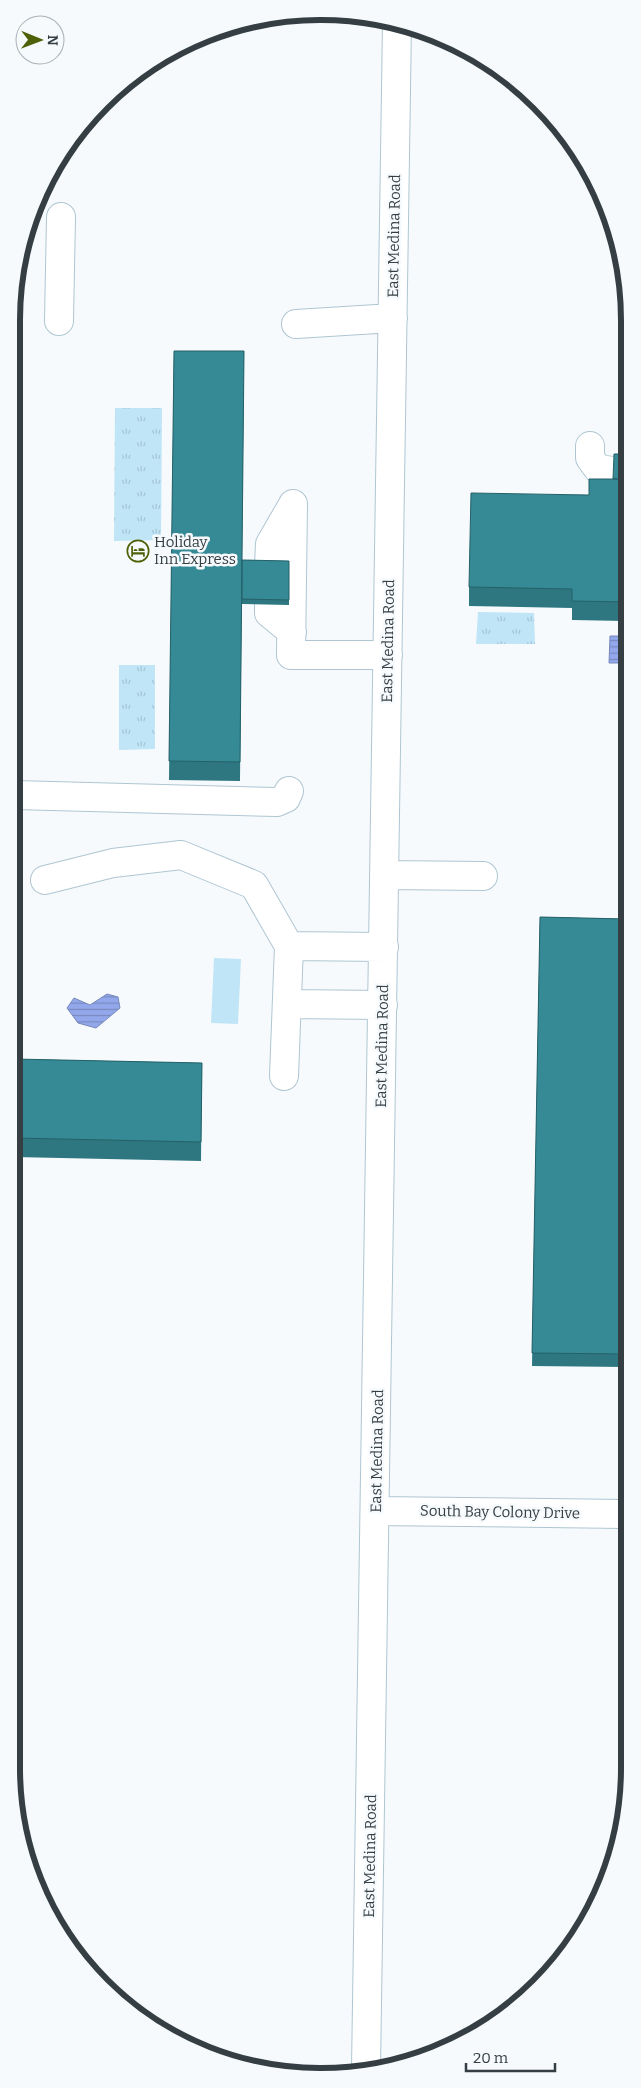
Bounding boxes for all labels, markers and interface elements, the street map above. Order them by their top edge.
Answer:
north arrow [15,15,65,65]
text: N [44,35,61,46]
street label: East Medina Road [384,174,404,298]
place label: Holiday Inn Express [154,533,236,568]
hotel icon: Holiday Inn Express [126,539,150,563]
street label: East Medina Road [378,579,398,703]
street label: East Medina Road [372,984,392,1108]
street label: East Medina Road [367,1389,387,1513]
street label: South Bay Colony Drive [420,1502,580,1522]
street label: East Medina Road [360,1794,380,1918]
scale bar [466,2040,555,2072]
text: 20 m [473,2049,509,2067]

